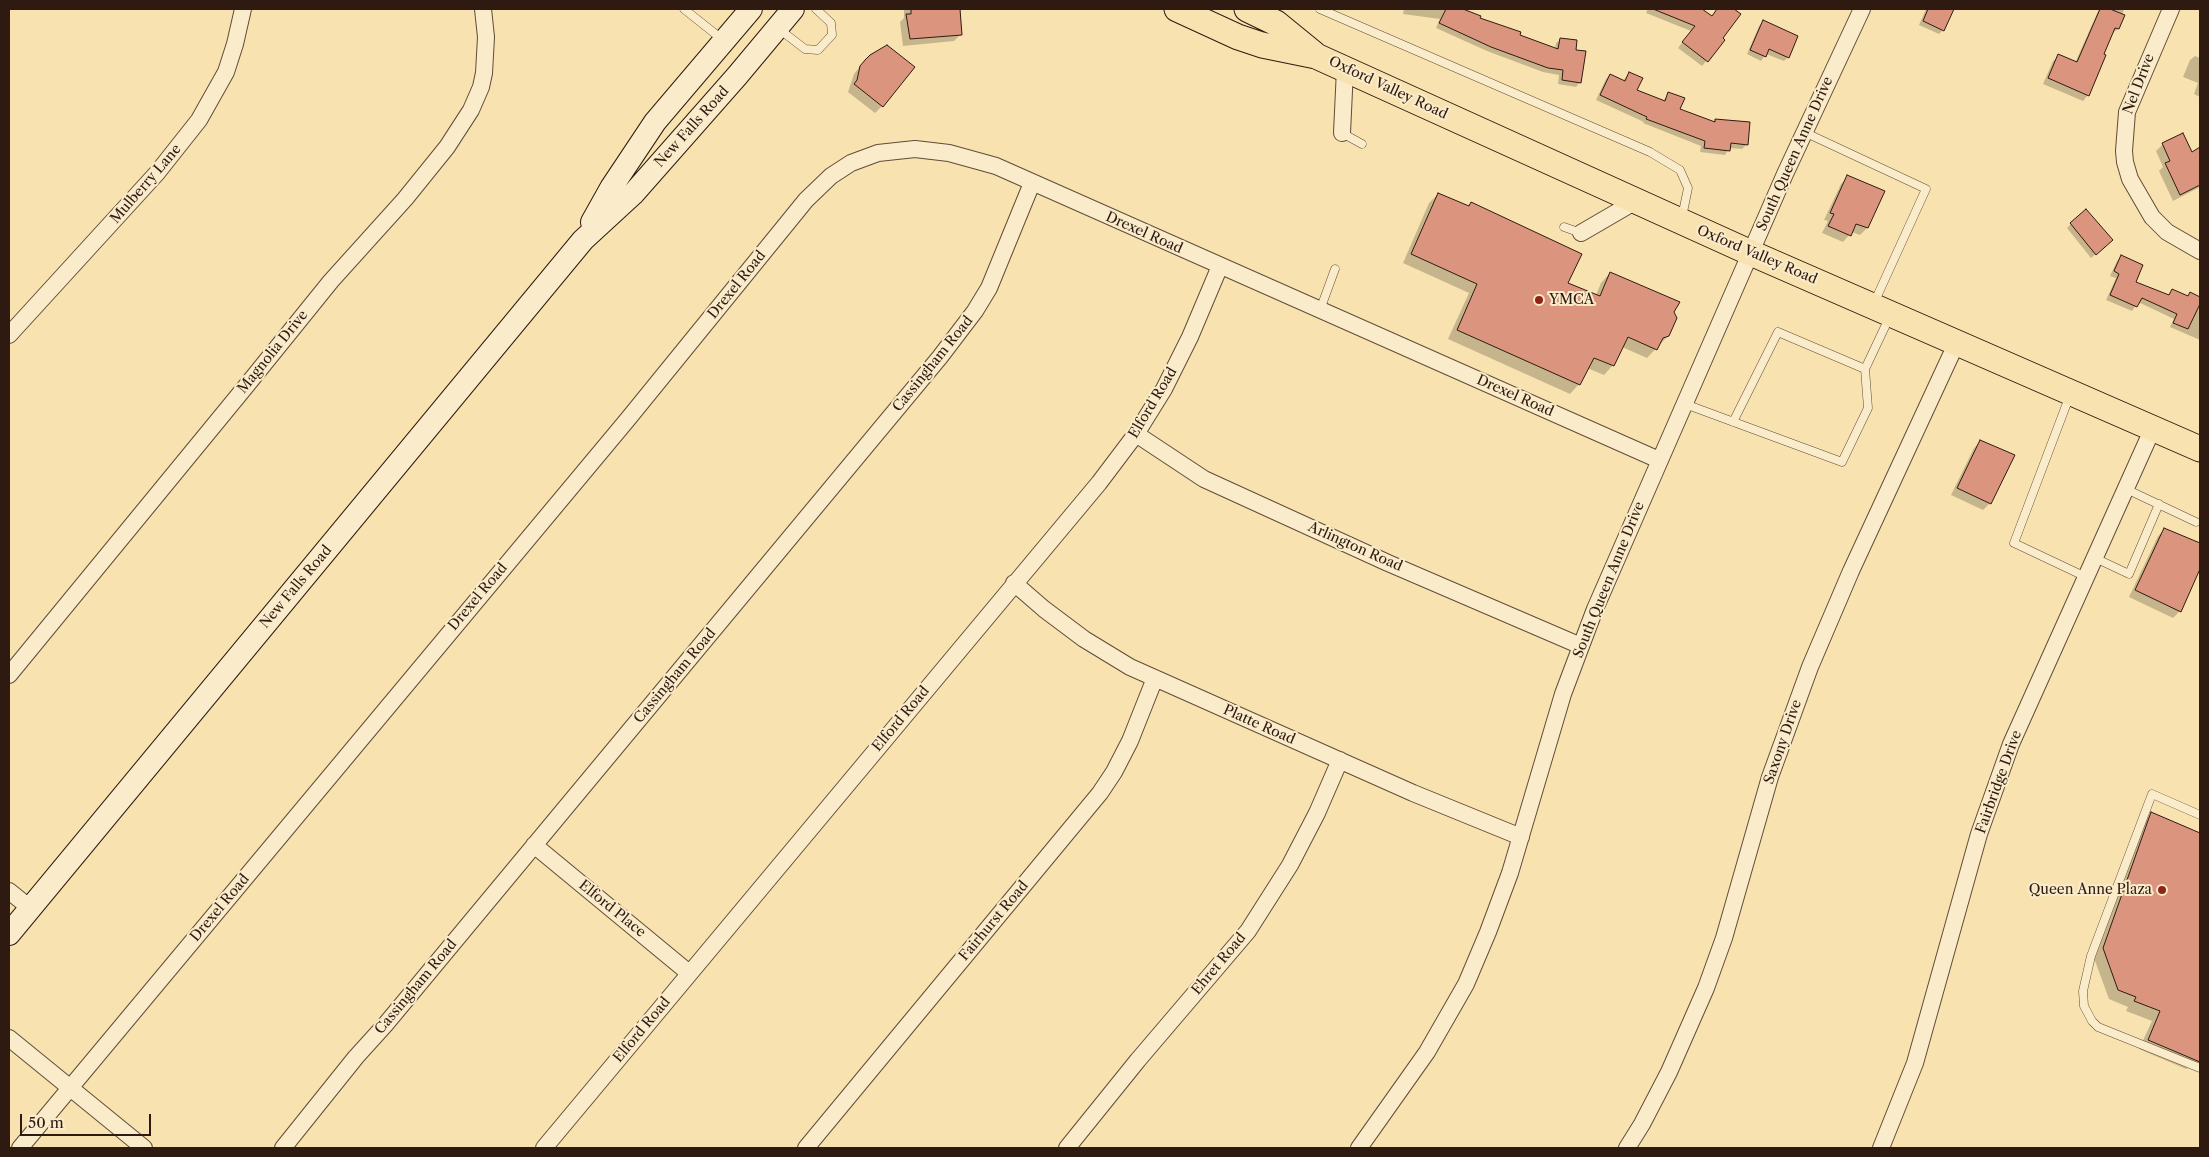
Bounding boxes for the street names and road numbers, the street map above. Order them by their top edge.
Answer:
street label: Nel Drive [2120,51,2158,117]
street label: Oxford Valley Road [1326,53,1450,123]
street label: South Queen Anne Drive [1753,74,1837,234]
street label: New Falls Road [651,83,733,171]
street label: Mulberry Lane [107,141,185,227]
street label: Drexel Road [1103,209,1185,257]
street label: Oxford Valley Road [1694,222,1820,288]
street label: Drexel Road [705,248,769,322]
street label: Magnolia Drive [234,307,312,397]
street label: Cassingham Road [889,313,977,415]
street label: Elford Road [1125,364,1181,442]
street label: Drexel Road [1474,372,1556,420]
street label: South Queen Anne Drive [1570,499,1648,661]
street label: Arlington Road [1305,519,1405,575]
street label: New Falls Road [256,542,336,632]
street label: Drexel Road [445,560,511,634]
street label: Cassingham Road [631,625,719,727]
street label: Elford Road [869,683,933,755]
street label: Saxony Drive [1761,697,1805,787]
street label: Platte Road [1220,702,1298,748]
street label: Fairbridge Drive [1973,728,2025,836]
street label: Drexel Road [187,871,253,945]
street label: Elford Place [575,877,649,941]
street label: Fairhurst Road [956,878,1032,964]
street label: Ehret Road [1188,930,1250,998]
street label: Cassingham Road [372,936,460,1038]
street label: Elford Road [610,994,674,1066]

